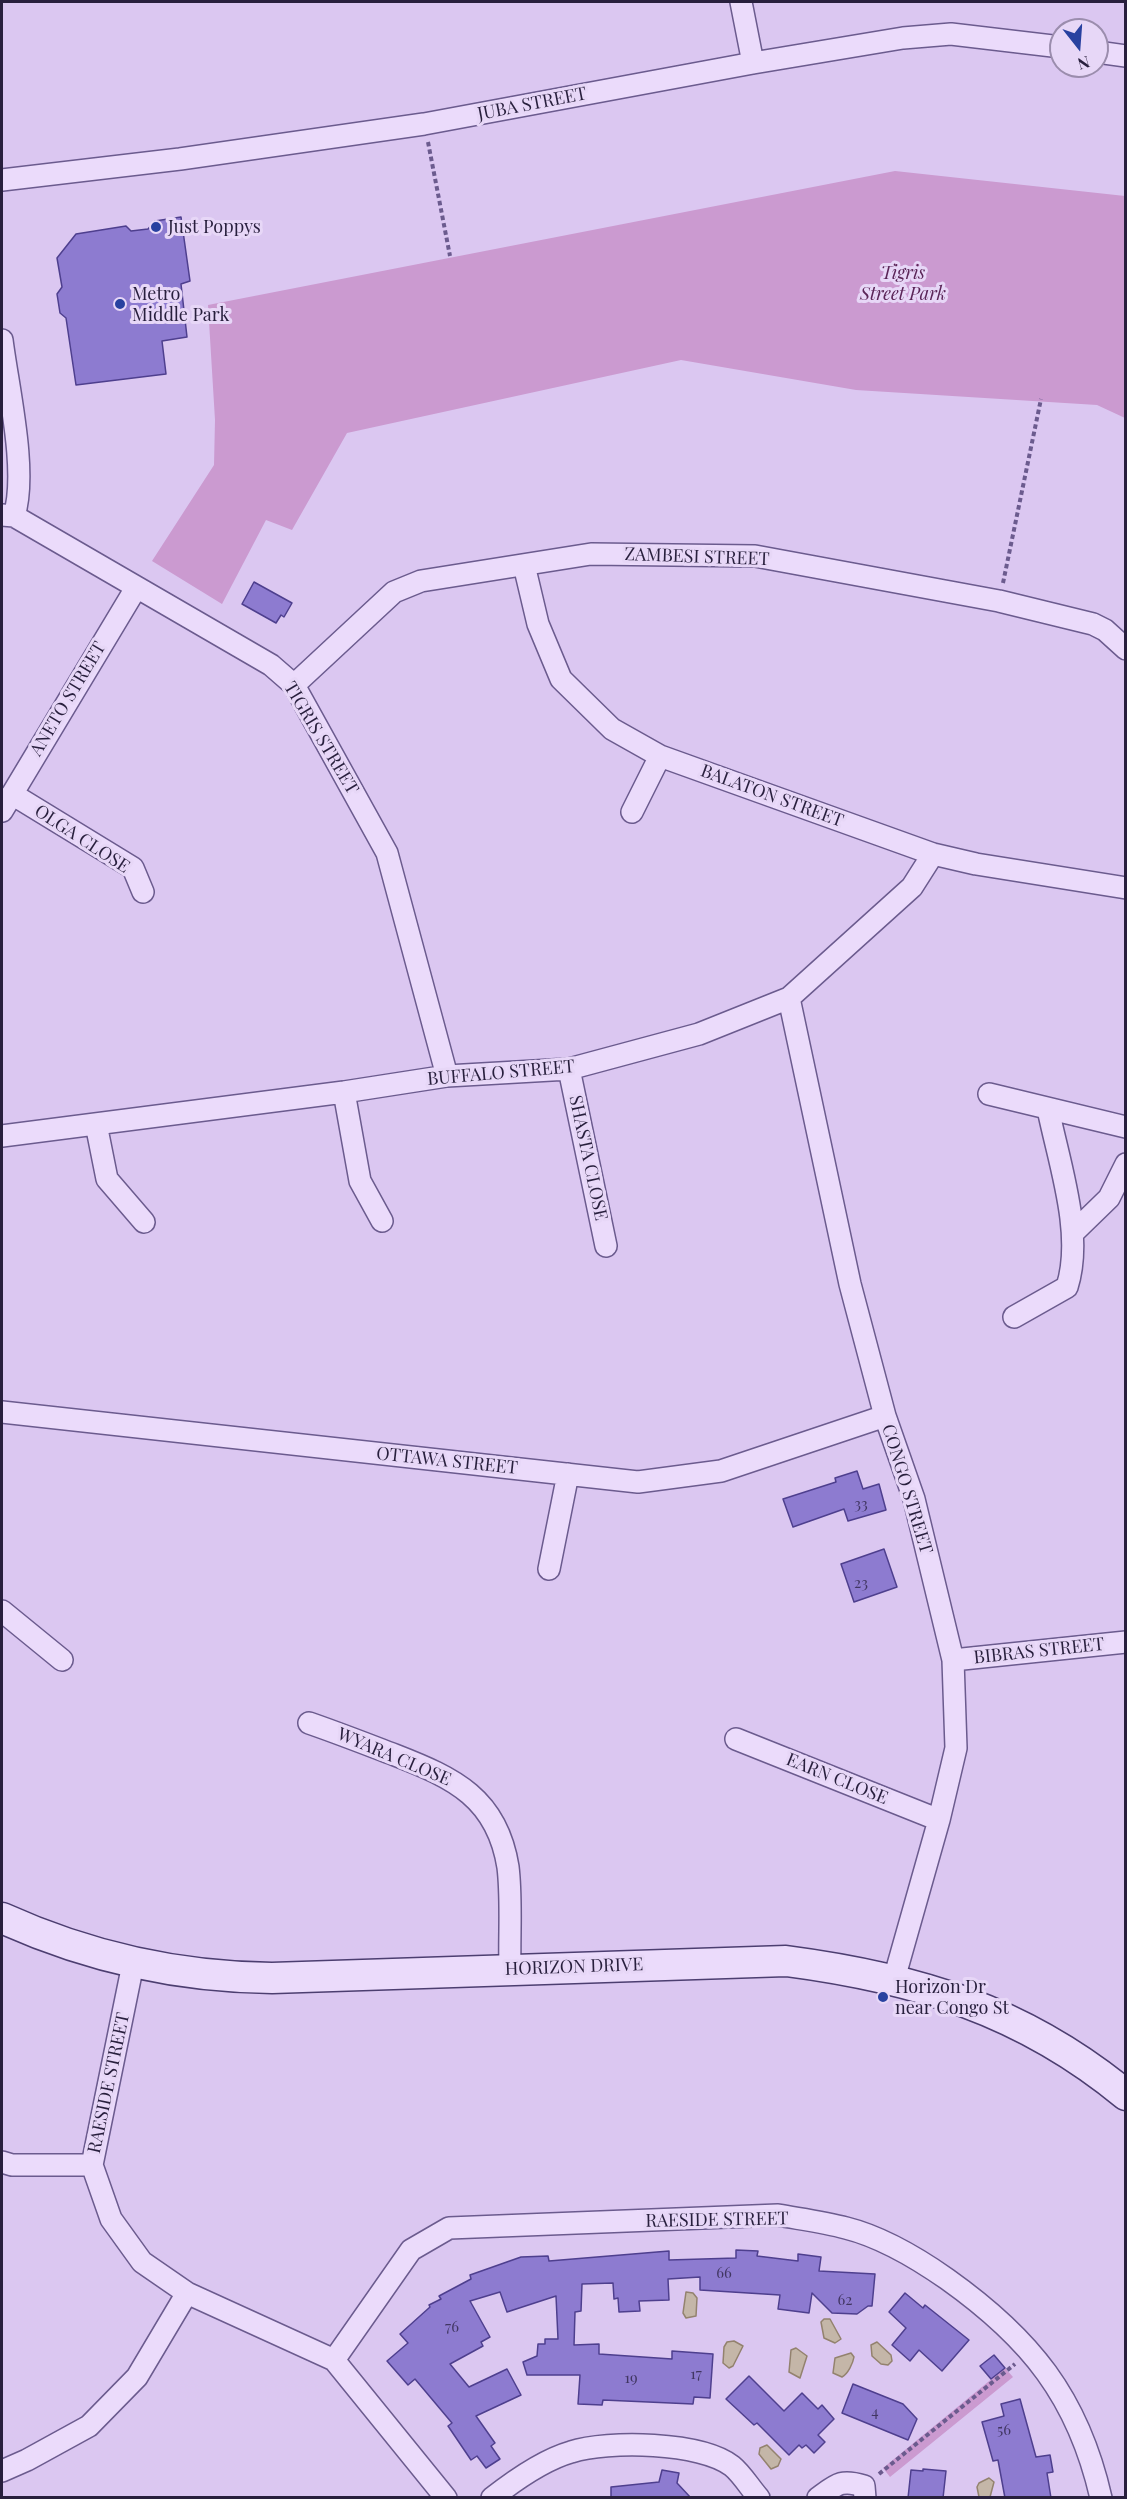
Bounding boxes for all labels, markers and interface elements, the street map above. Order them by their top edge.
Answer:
north arrow [1049,18,1109,78]
text: N [1075,52,1092,76]
street label: JUBA STREET [476,83,588,125]
place label: Just Poppys [168,216,261,238]
marker: Just Poppys [149,220,163,234]
park label: Tigris Street Park [860,262,946,304]
place label: Metro Middle Park [132,283,229,326]
marker: Metro Middle Park [113,297,127,311]
street label: ZAMBESI STREET [624,544,770,570]
street label: ANETO STREET [25,638,111,760]
street label: TIGRIS STREET [279,678,363,798]
street label: BALATON STREET [698,760,846,832]
street label: OLGA CLOSE [30,800,134,878]
street label: BUFFALO STREET [426,1056,576,1090]
street label: SHASTA CLOSE [564,1093,612,1223]
street label: CONGO STREET [877,1422,937,1556]
street label: OTTAWA STREET [375,1443,519,1479]
house number: 33 [854,1495,868,1513]
house number: 23 [854,1574,868,1592]
street label: BIBRAS STREET [973,1633,1105,1669]
street label: WYARA CLOSE [334,1723,454,1791]
street label: EARN CLOSE [783,1749,891,1809]
street label: HORIZON DRIVE [504,1954,644,1980]
place label: Horizon Dr near Congo St [895,1976,1009,2018]
marker: Horizon Dr near Congo St [876,1990,890,2004]
street label: RAESIDE STREET [84,2011,134,2155]
street label: RAESIDE STREET [645,2208,789,2232]
house number: 66 [716,2264,732,2282]
house number: 62 [838,2291,852,2309]
house number: 76 [445,2318,459,2336]
house number: 17 [690,2365,702,2383]
house number: 19 [624,2369,638,2387]
house number: 4 [871,2403,879,2421]
house number: 56 [997,2421,1011,2439]

